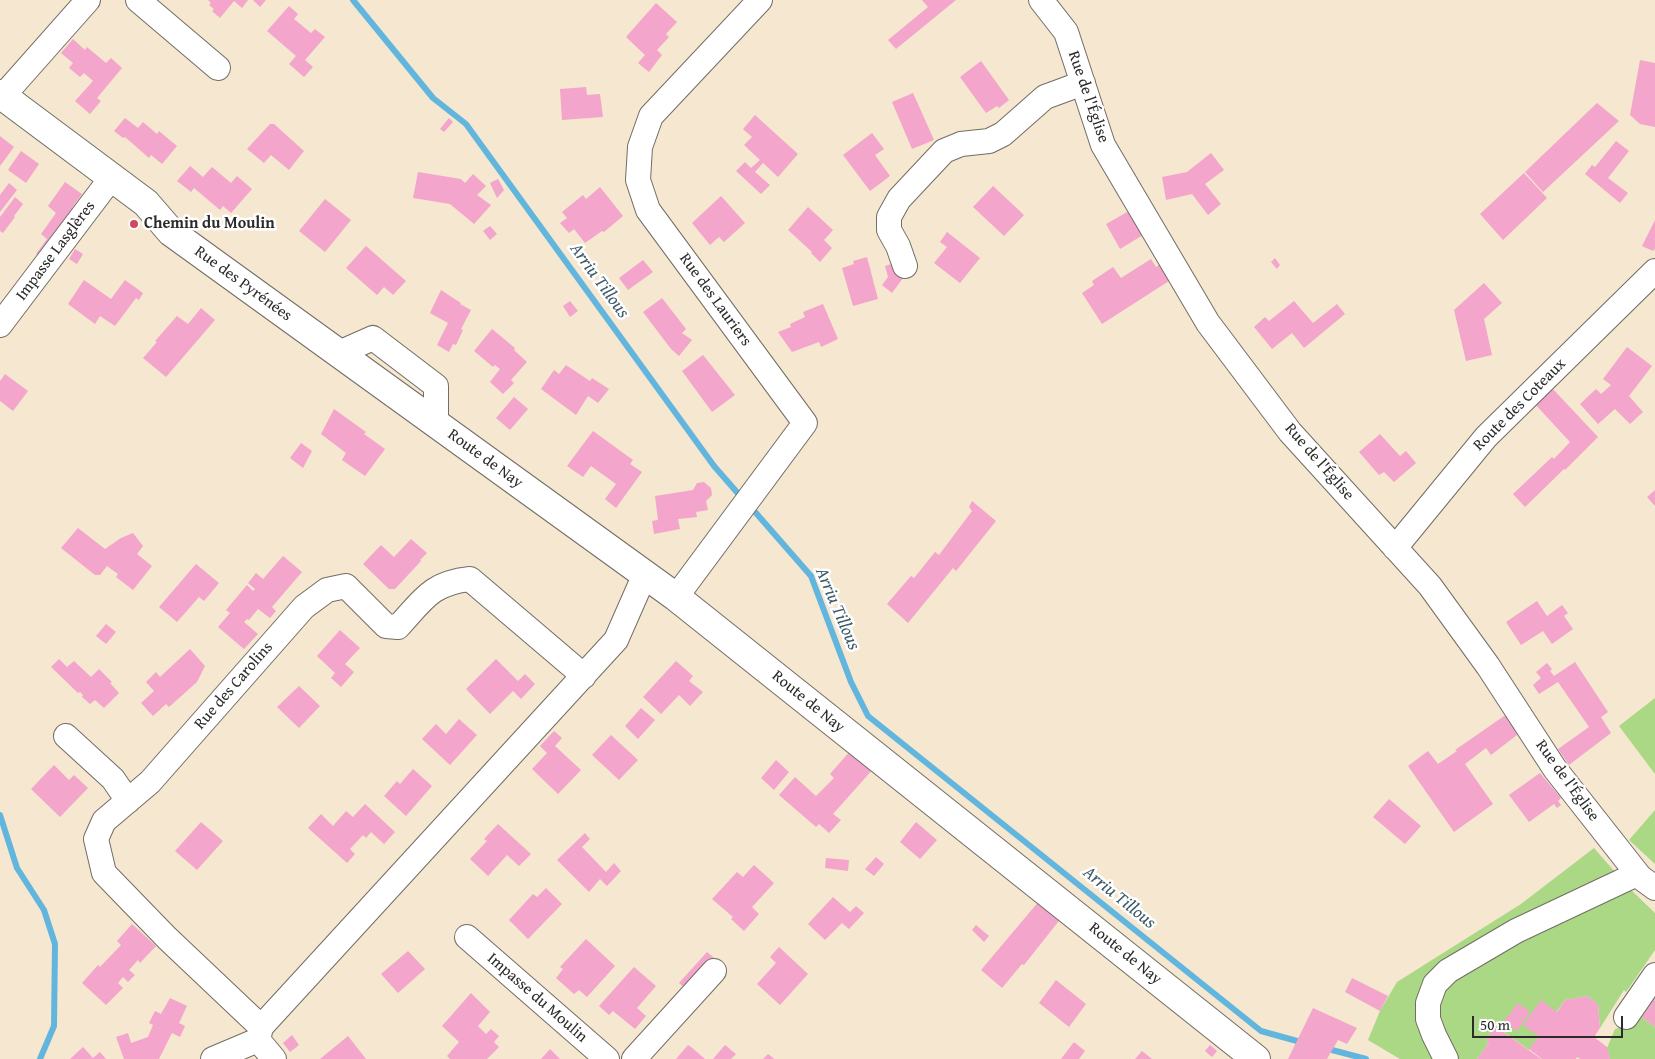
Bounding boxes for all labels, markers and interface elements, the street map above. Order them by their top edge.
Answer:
street label: Rue de l'Église [1063,49,1113,145]
street label: Impasse Lasglères [12,197,100,305]
place label: Chemin du Moulin [144,214,275,234]
marker: Chemin du Moulin [128,218,140,230]
water label: Arriu Tillous [565,239,633,323]
street label: Rue des Pyrénées [190,242,296,326]
street label: Rue des Lauriers [675,250,755,350]
street label: Route des Coteaux [1470,355,1570,455]
street label: Rue de l'Église [1280,419,1358,505]
street label: Route de Nay [444,425,526,493]
water label: Arriu Tillous [810,565,864,653]
street label: Rue des Carolins [191,638,277,734]
street label: Route de Nay [768,667,848,737]
street label: Rue de l'Église [1531,737,1603,825]
water label: Arriu Tillous [1078,862,1160,934]
street label: Route de Nay [1085,919,1165,989]
street label: Impasse du Moulin [483,949,591,1047]
scale bar [1475,1006,1626,1038]
text: 50 m [1480,1014,1510,1035]

